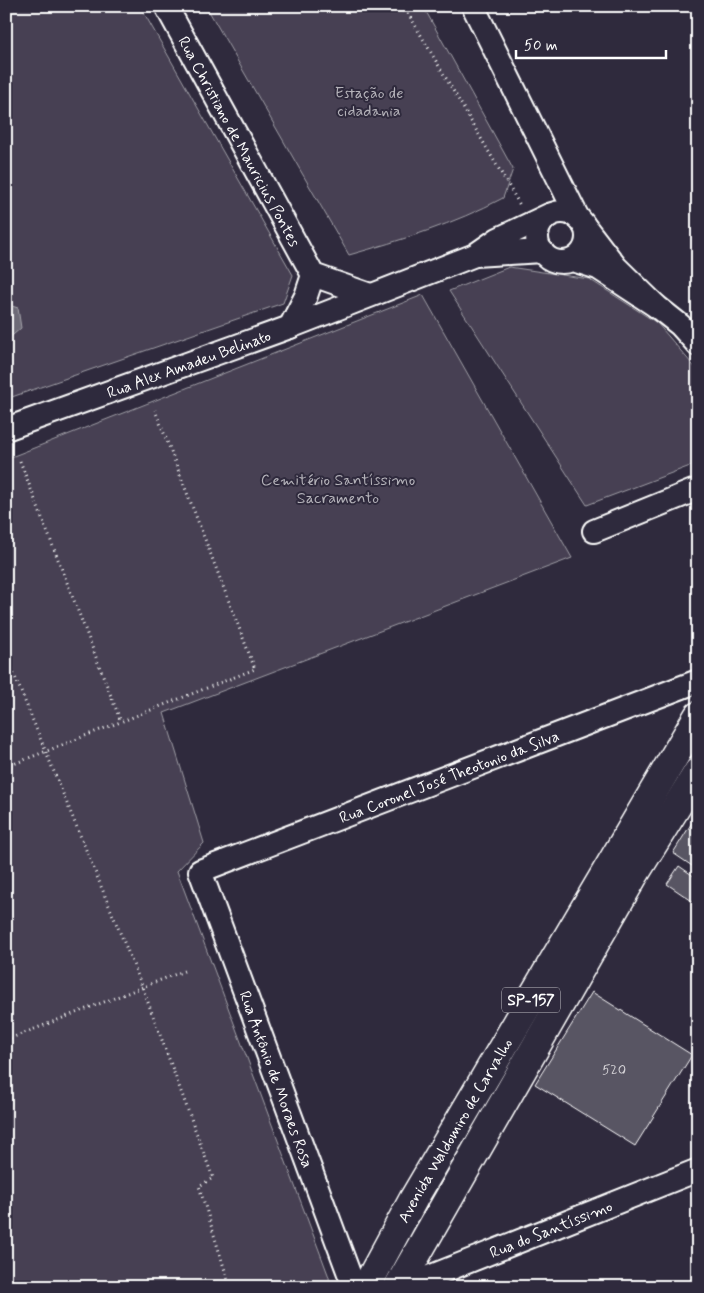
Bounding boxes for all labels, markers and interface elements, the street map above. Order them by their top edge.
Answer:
scale bar [516,28,666,60]
street label: Rua Christiano de Mauricius Pontes [173,33,305,251]
text: 50 m [524,36,558,56]
park label: Estação de cidadania [335,83,403,122]
street label: Rua Alex Amadeu Belinato [104,326,274,404]
park label: Cemitério Santíssimo Sacramento [261,470,415,509]
street label: Rua Coronel José Theotonio da Silva [337,726,563,829]
street label: Rua Antônio de Moraes Rosa [234,988,318,1171]
road number: SP-157 [502,988,560,1012]
street label: Avenida Waldomiro de Carvalho [394,1035,518,1227]
house number: 520 [602,1061,626,1079]
street label: Rua do Santíssimo [487,1196,616,1264]

